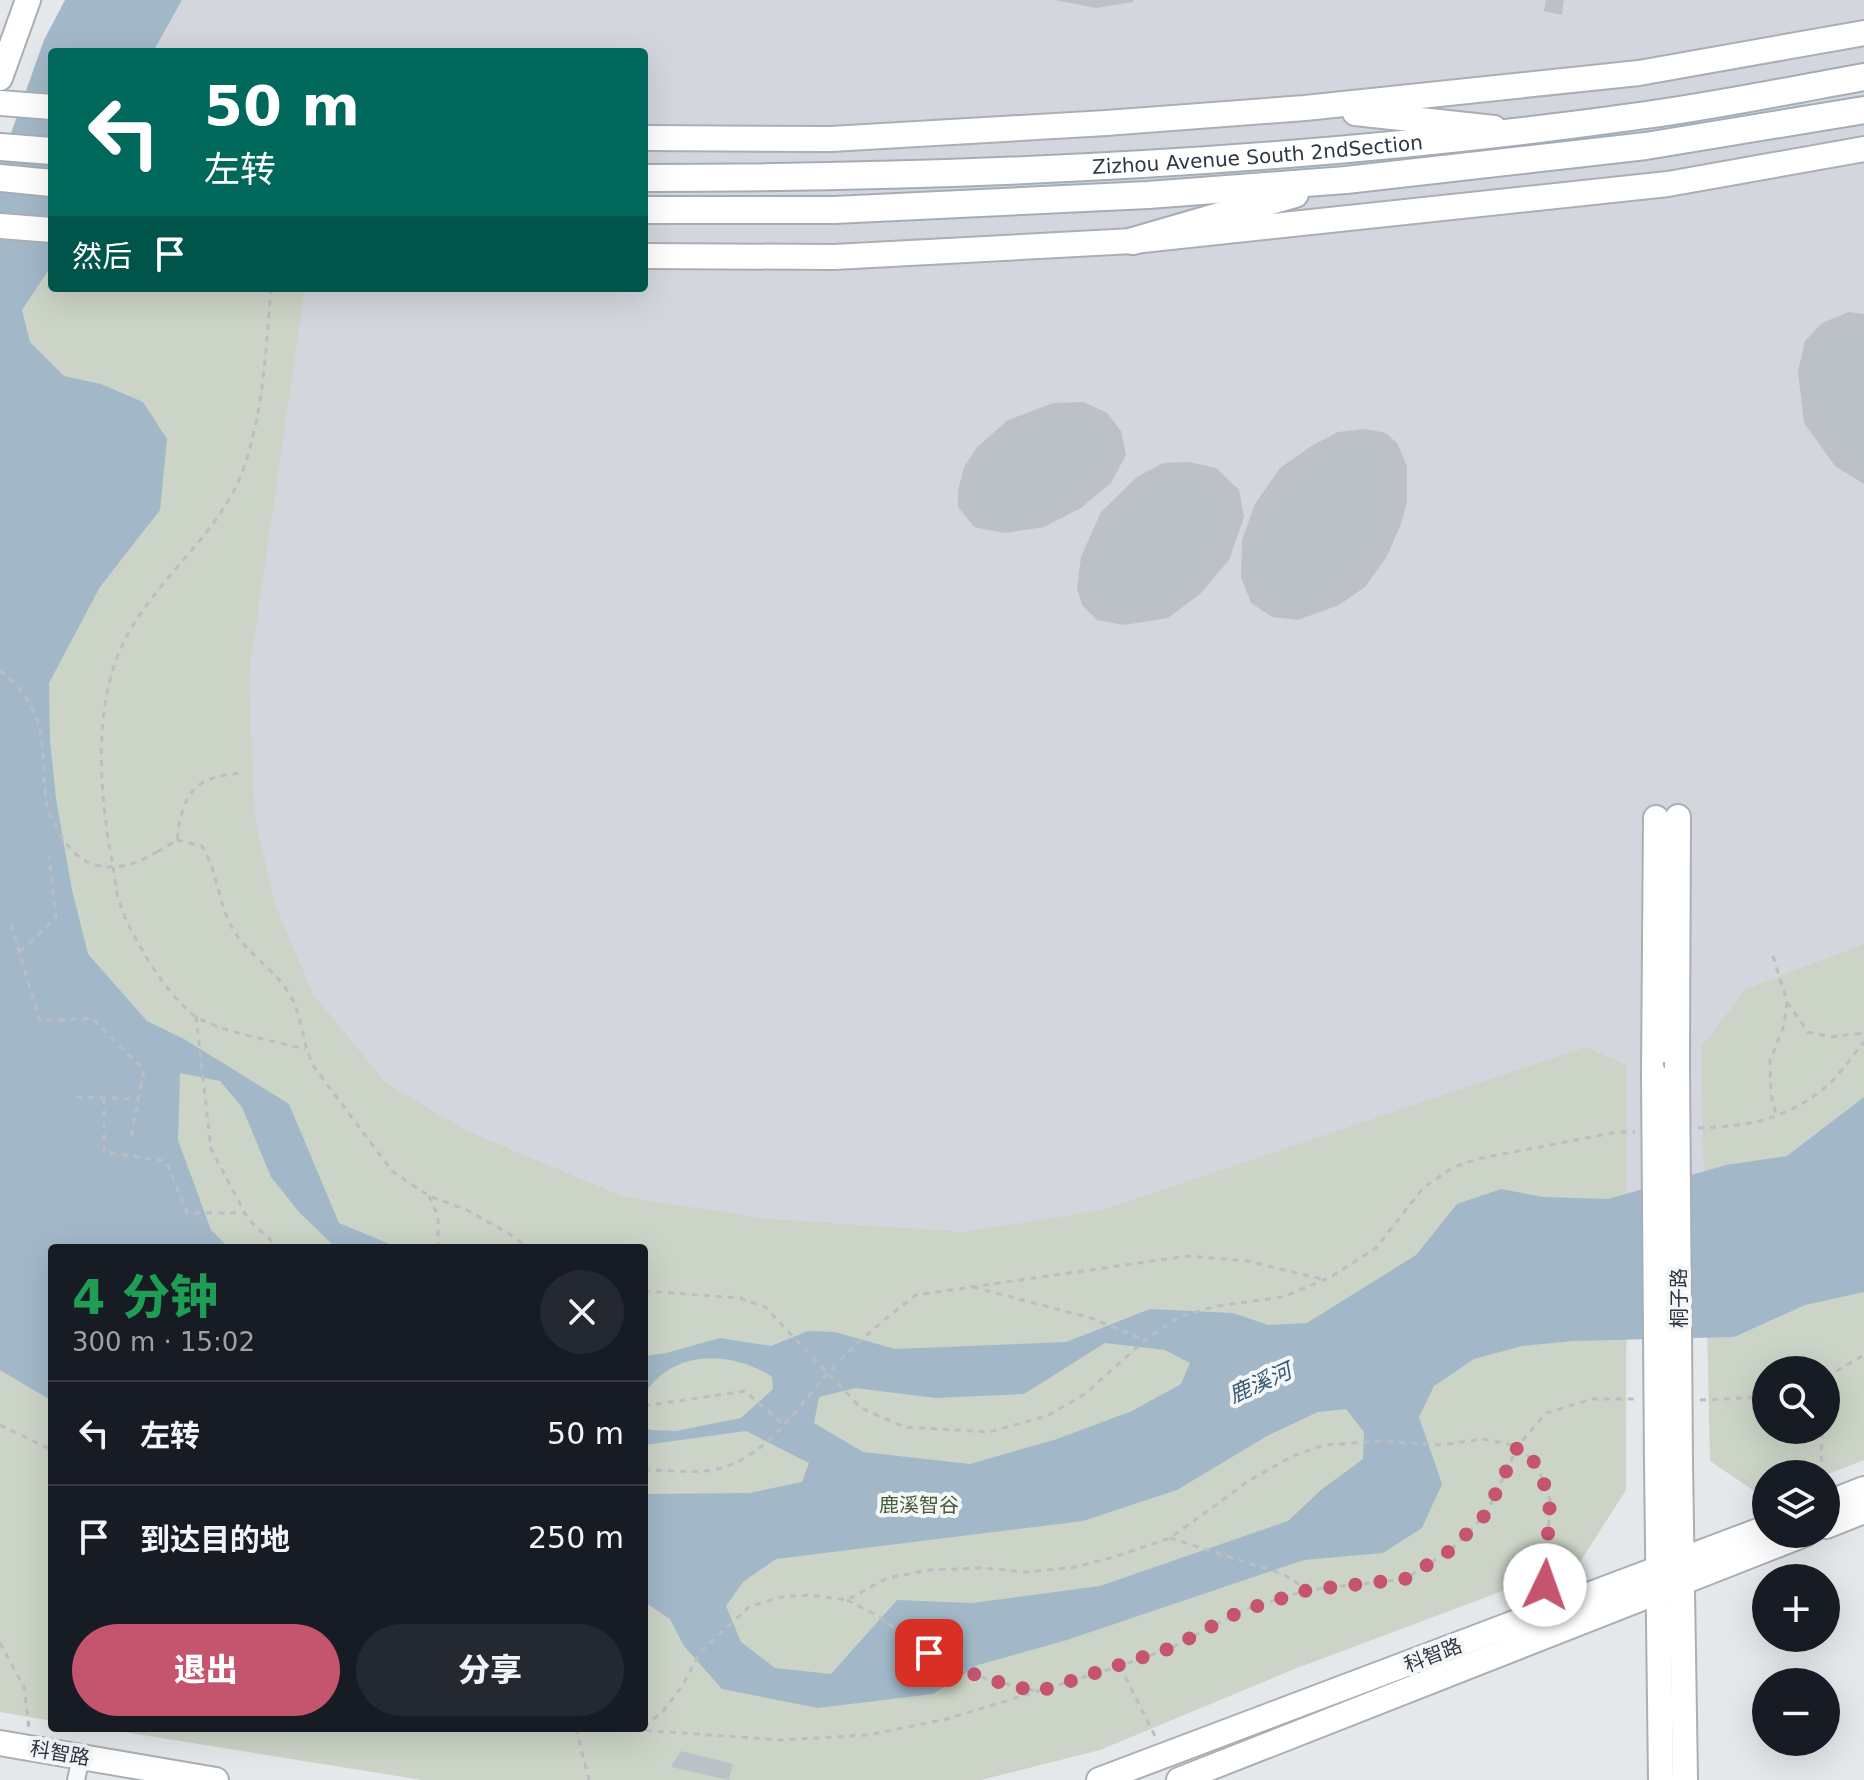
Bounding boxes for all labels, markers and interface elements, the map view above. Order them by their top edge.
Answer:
text: 50 m [204,73,360,138]
icon: left [72,80,176,184]
street label: Zizhou Avenue South 2ndSection [1091,130,1424,179]
text: 左转 [204,149,276,190]
icon: arrive [148,232,192,276]
text: 然后 [72,239,132,274]
street label: 桐子路 [1667,1268,1691,1328]
text: 4 分钟 [72,1269,218,1325]
button: close [540,1270,624,1354]
text: 300 m · 15:02 [72,1327,255,1357]
map controls [1752,1356,1840,1756]
button: search [1752,1356,1840,1444]
water label: 鹿溪河 [1225,1357,1299,1408]
icon: left [72,1411,116,1455]
text: 50 m [547,1416,624,1451]
text: 左转 [140,1418,200,1453]
button: layers [1752,1460,1840,1548]
park label: 鹿溪智谷 [879,1493,959,1517]
icon: arrive [72,1515,116,1559]
text: 250 m [528,1520,624,1555]
text: 到达目的地 [140,1522,290,1557]
position arrow [1503,1543,1587,1627]
button: + [1752,1564,1840,1652]
pin [895,1619,963,1687]
button: 退出 [72,1624,340,1716]
button: 分享 [356,1624,624,1716]
icon: arrive [907,1631,951,1675]
street label: 科智路 [1401,1633,1465,1677]
button: − [1752,1668,1840,1756]
street label: 科智路 [28,1736,92,1770]

